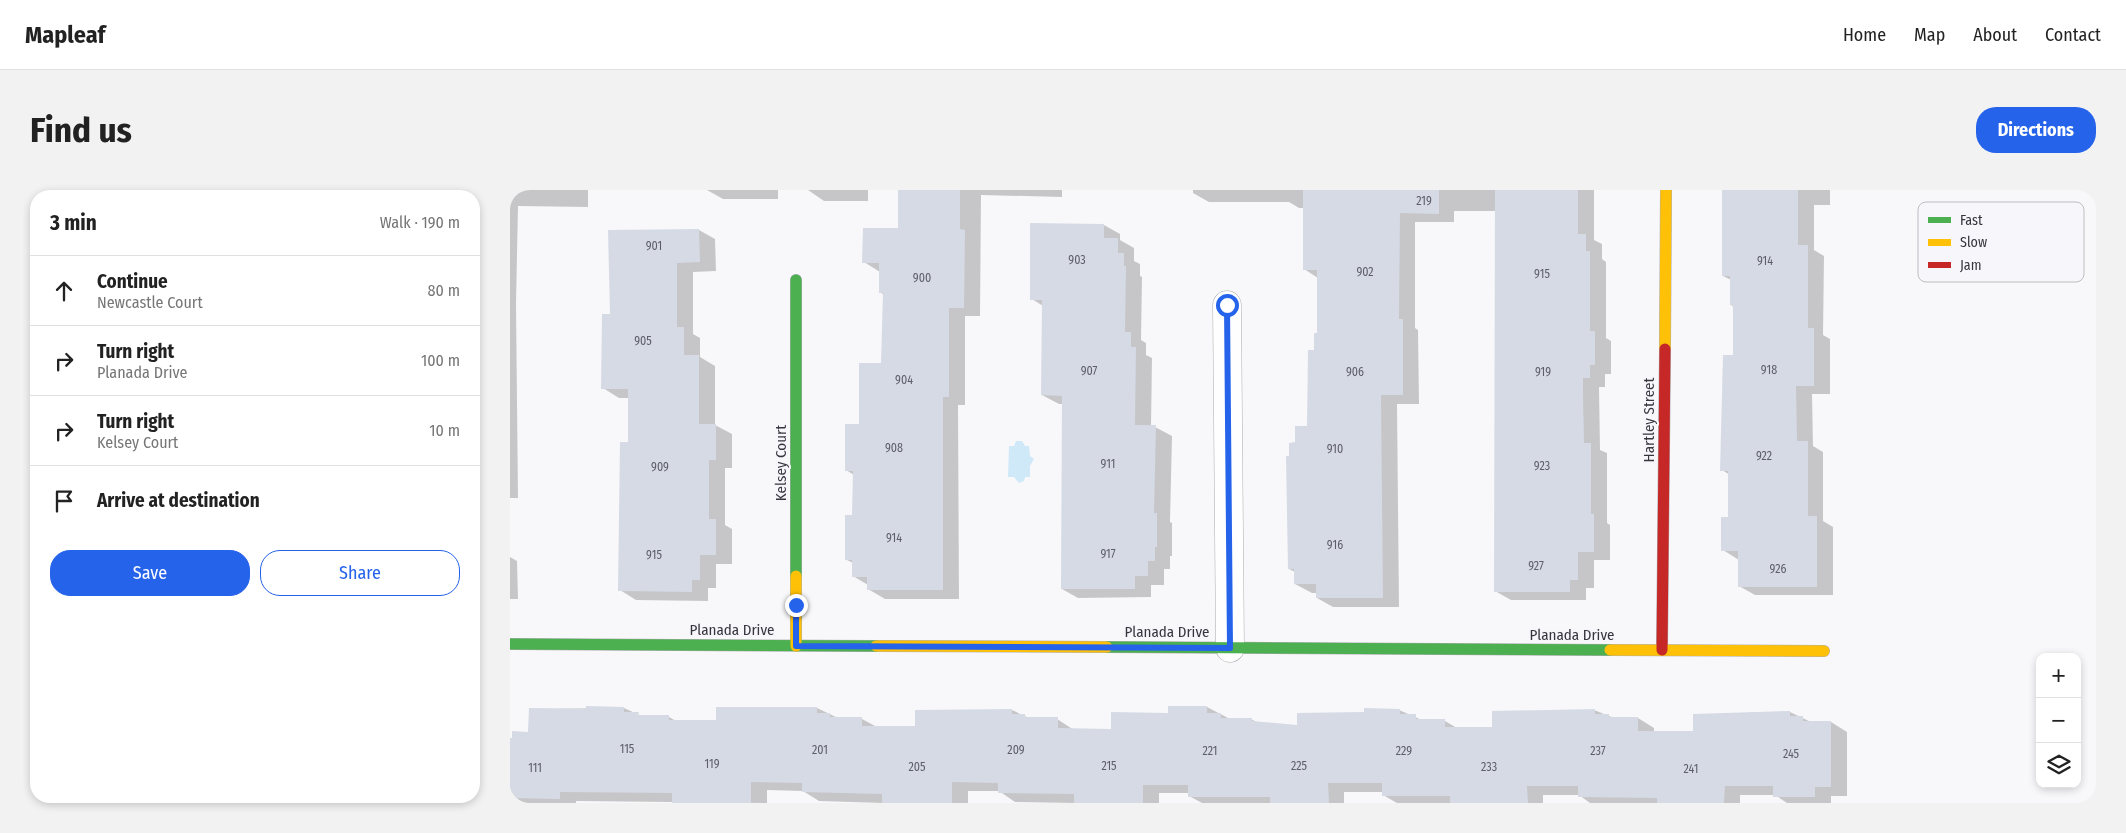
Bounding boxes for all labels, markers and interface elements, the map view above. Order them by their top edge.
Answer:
text: Mapleaf [25,21,105,49]
text: Home [1843,24,1886,46]
text: Map [1914,24,1945,46]
text: About [1973,24,2017,46]
text: Contact [2045,24,2101,46]
button: Directions [1976,107,2096,153]
text: Find us [30,109,132,151]
house number: 219 [1416,194,1432,208]
legend [1918,202,2084,282]
text: 3 min [50,210,97,236]
text: Fast [1960,212,1983,229]
text: Walk · 190 m [380,213,460,232]
text: Slow [1960,234,1987,251]
house number: 901 [646,239,662,253]
house number: 903 [1068,253,1086,267]
house number: 914 [1757,254,1773,268]
text: Jam [1960,257,1981,274]
house number: 902 [1356,265,1374,279]
house number: 915 [1534,267,1550,281]
text: Continue [97,270,168,293]
house number: 900 [913,271,931,285]
icon: ahead [50,277,78,305]
text: 80 m [428,281,460,300]
text: Newcastle Court [97,293,203,312]
route start [1216,294,1239,317]
house number: 905 [634,334,652,348]
text: Turn right [97,340,174,363]
icon: right [50,347,78,375]
text: 100 m [421,351,460,370]
text: Planada Drive [97,363,188,382]
house number: 918 [1761,363,1777,377]
house number: 907 [1081,364,1098,378]
house number: 906 [1346,365,1364,379]
house number: 919 [1535,365,1551,379]
house number: 904 [895,373,913,387]
street label: Hartley Street [1640,378,1658,462]
text: Turn right [97,410,174,433]
icon: right [50,417,78,445]
text: 10 m [429,421,460,440]
street label: Kelsey Court [772,425,790,501]
text: Kelsey Court [97,433,178,452]
house number: 908 [885,441,903,455]
house number: 910 [1327,442,1343,456]
house number: 922 [1756,449,1772,463]
house number: 911 [1101,457,1115,471]
house number: 923 [1534,459,1550,473]
house number: 909 [651,460,669,474]
icon: arrive [50,487,78,515]
text: Arrive at destination [97,489,260,512]
house number: 914 [886,531,902,545]
house number: 916 [1327,538,1343,552]
house number: 917 [1100,547,1116,561]
house number: 915 [646,548,662,562]
button: Save [50,550,250,596]
button: Share [260,550,460,596]
house number: 927 [1528,559,1544,573]
house number: 926 [1770,562,1786,576]
route end [785,594,808,617]
street label: Planada Drive [690,621,774,639]
street label: Planada Drive [1125,623,1209,641]
street label: Planada Drive [1530,626,1614,644]
map controls [2036,653,2081,788]
button: + [2036,653,2081,698]
button: − [2036,698,2081,743]
house number: 115 [620,742,635,756]
house number: 201 [812,743,828,757]
house number: 209 [1007,743,1025,757]
button: layers [2036,743,2081,788]
house number: 221 [1202,744,1218,758]
house number: 229 [1396,744,1412,758]
house number: 237 [1590,744,1606,758]
house number: 245 [1783,747,1800,761]
house number: 119 [704,757,720,771]
house number: 215 [1101,759,1117,773]
house number: 225 [1291,759,1308,773]
house number: 205 [908,760,926,774]
house number: 233 [1481,760,1497,774]
house number: 111 [528,761,542,775]
house number: 241 [1684,762,1698,776]

